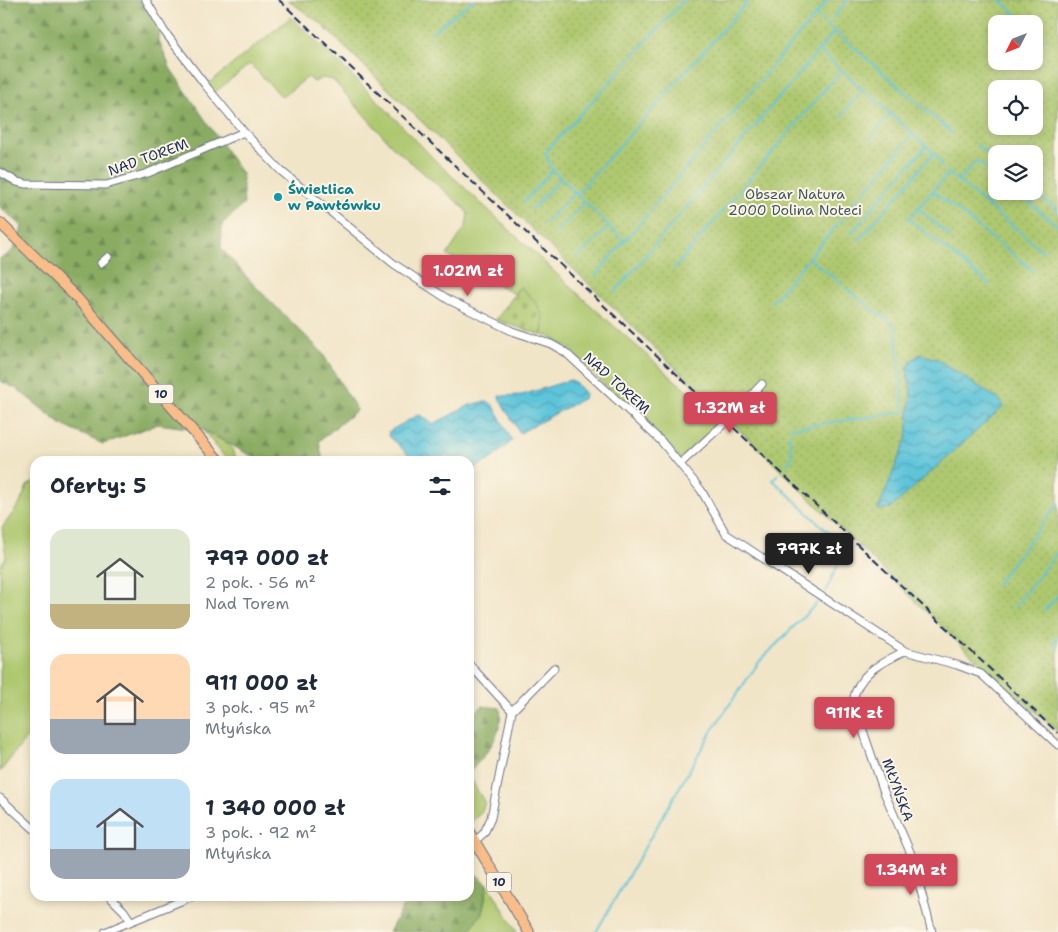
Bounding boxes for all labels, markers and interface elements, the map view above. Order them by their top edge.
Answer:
north arrow [988,15,1042,70]
map controls [988,15,1043,200]
button: locate [988,80,1043,135]
street label: NAD TOREM [105,134,191,180]
button: layers [988,145,1043,200]
place label: Świetlica w Pawłówku [288,180,381,214]
park label: Obszar Natura 2000 Dolina Noteci [728,185,862,219]
marker: Świetlica w Pawłówku [272,191,284,203]
pin: 1.02M zł [416,254,520,297]
text: 1.02M zł [433,260,503,281]
street label: NAD TOREM [580,348,654,418]
road number: 10 [148,384,174,404]
pin: 1.32M zł [678,392,782,434]
text: 1.32M zł [695,397,765,418]
text: Oferty: 5 [50,472,146,500]
icon: filters [426,472,454,500]
pin: 797K zł [763,532,855,575]
text: 797K zł [776,538,842,559]
text: 797 000 zł [205,544,328,572]
icon: home [90,549,150,609]
text: 2 pok. · 56 m² [205,572,316,593]
text: Nad Torem [205,593,289,614]
text: 911 000 zł [205,669,317,697]
icon: home [90,674,150,734]
pin: 911K zł [808,696,900,739]
text: 3 pok. · 95 m² [205,697,316,718]
text: 911K zł [825,702,883,723]
text: Młyńska [205,718,271,739]
street label: MŁYŃSKA [878,756,918,824]
text: 1 340 000 zł [205,794,345,822]
icon: home [90,799,150,859]
text: 3 pok. · 92 m² [205,822,317,843]
text: Młyńska [205,843,271,864]
pin: 1.34M zł [859,854,963,896]
text: 1.34M zł [875,859,947,880]
road number: 10 [486,872,512,892]

